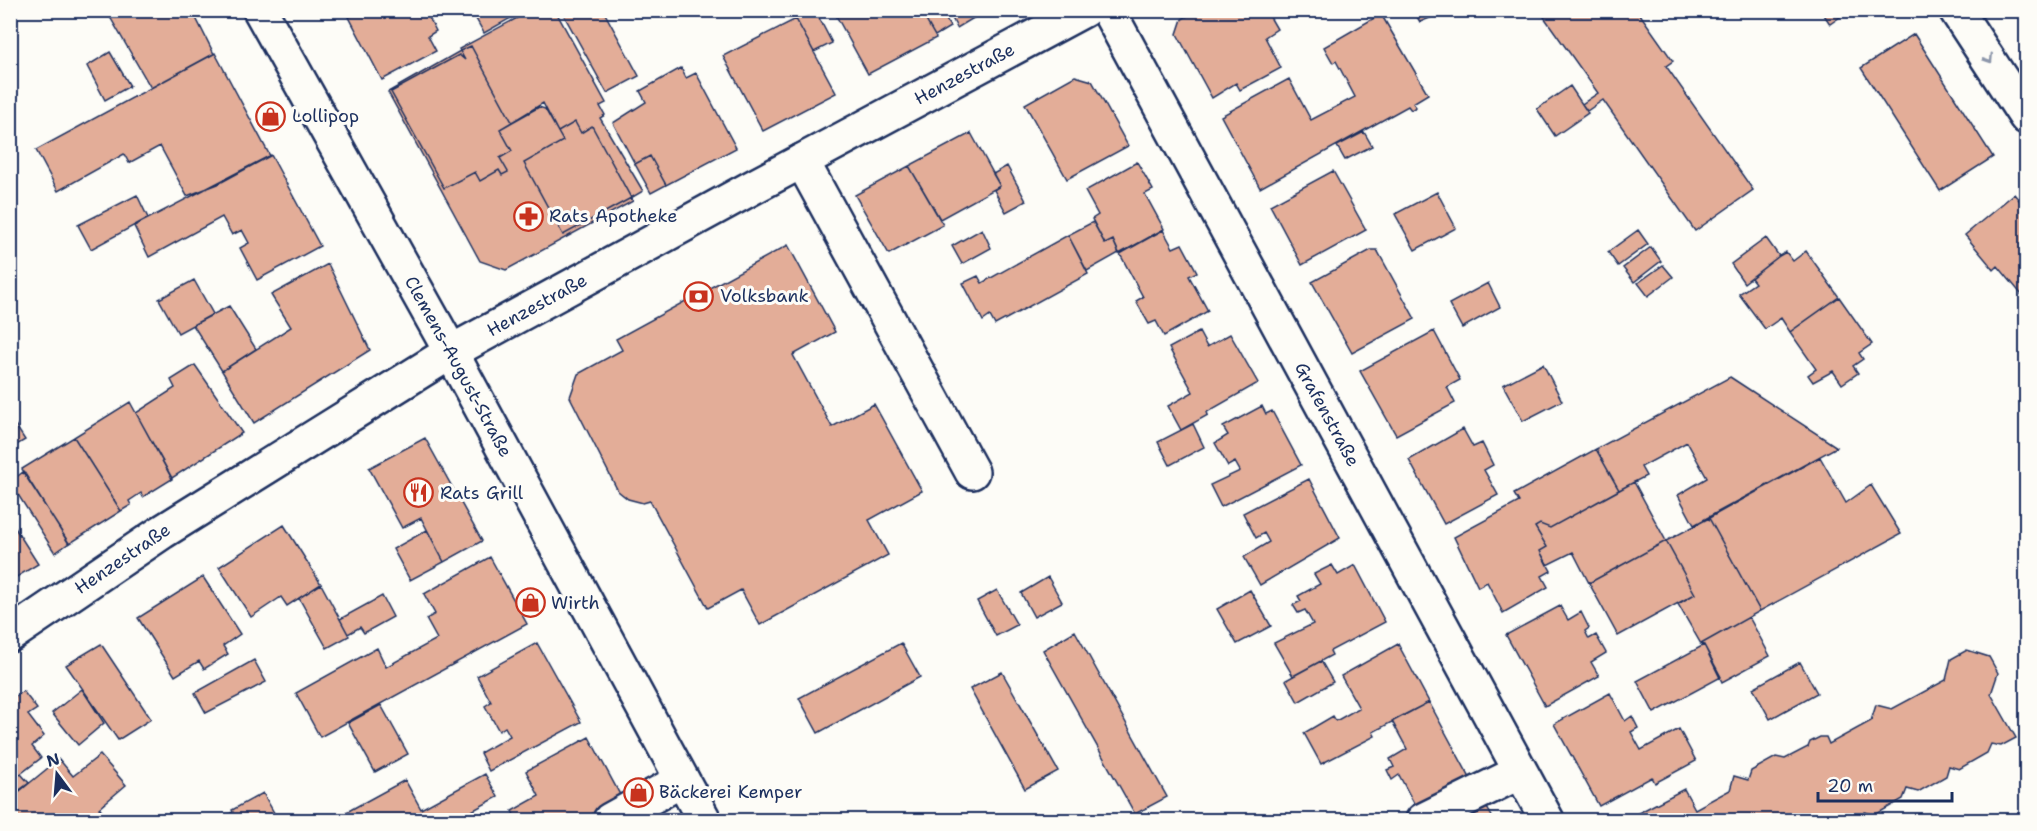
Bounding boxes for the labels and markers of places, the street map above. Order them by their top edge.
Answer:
shop icon: Lollipop [255,100,287,132]
place label: Lollipop [292,104,359,128]
pharmacy icon: Rats Apotheke [512,200,544,232]
place label: Rats Apotheke [549,204,677,228]
bank icon: Volksbank [683,280,715,312]
place label: Volksbank [720,284,809,308]
restaurant icon: Rats Grill [403,477,435,509]
place label: Rats Grill [440,481,524,505]
shop icon: Wirth [514,587,546,619]
place label: Wirth [551,591,600,615]
shop icon: Bäckerei Kemper [622,776,654,808]
place label: Bäckerei Kemper [659,780,803,804]

